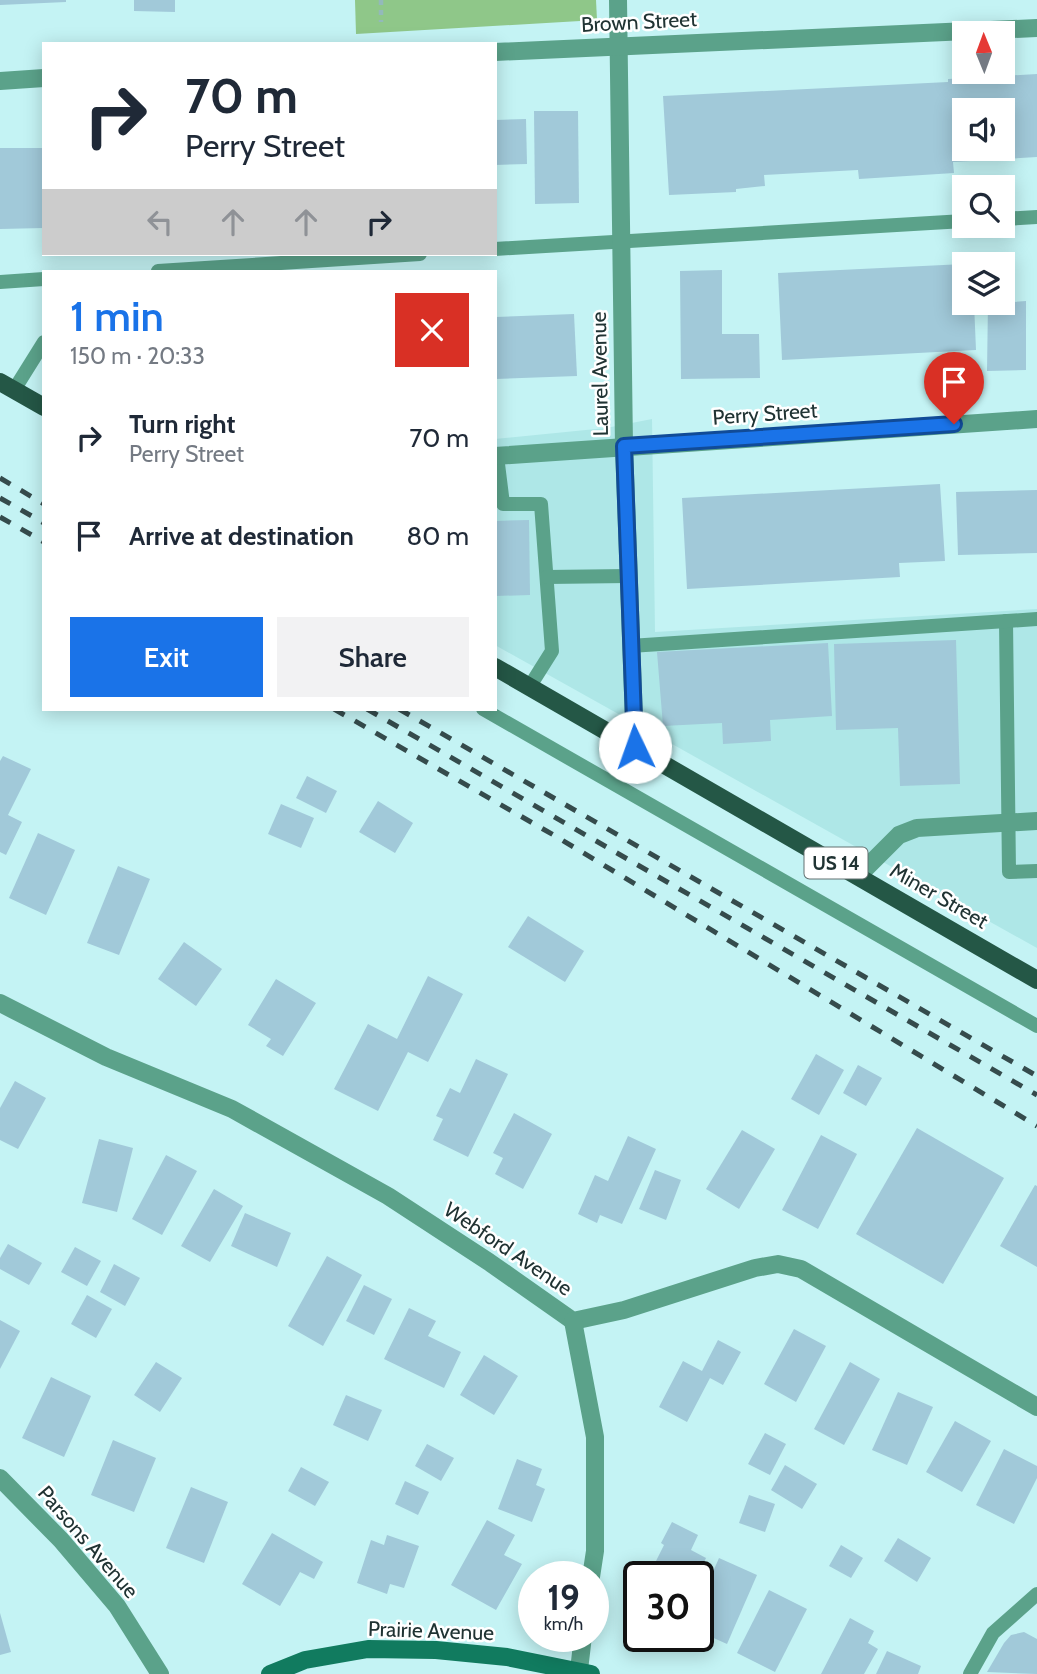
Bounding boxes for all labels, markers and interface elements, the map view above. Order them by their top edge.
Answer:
street label: Brown Street [580,6,697,37]
north arrow [952,21,1015,84]
map controls [952,21,1015,315]
text: 70 m [185,66,298,125]
icon: right [70,70,161,161]
button: sound [952,98,1015,161]
text: Perry Street [185,126,345,165]
button: search [952,175,1015,238]
icon: left [141,203,179,241]
icon: ahead [214,203,252,241]
icon: ahead [287,203,325,241]
icon: right [360,203,398,241]
button: layers [952,252,1015,315]
text: 1 min [70,290,164,342]
button: close [395,293,469,367]
street label: Laurel Avenue [586,311,613,437]
text: 150 m · 20:33 [70,342,205,370]
pin [924,352,984,424]
icon: arrive [935,363,973,401]
street label: Perry Street [712,397,818,430]
text: Turn right [129,408,235,440]
icon: right [70,419,108,457]
text: 70 m [409,422,469,454]
text: Perry Street [129,440,244,468]
icon: arrive [70,517,108,555]
text: Arrive at destination [129,520,354,552]
text: 80 m [406,520,469,552]
button: Exit [70,617,263,697]
button: Share [277,617,469,697]
position arrow [598,710,672,784]
road number: US 14 [804,848,868,878]
street label: Miner Street [886,857,993,934]
street label: Webford Avenue [440,1197,577,1301]
street label: Parsons Avenue [33,1480,144,1603]
speed limit sign: 30 [623,1561,714,1652]
text: 19 [547,1576,580,1619]
text: km/h [544,1613,583,1635]
street label: Prairie Avenue [368,1616,495,1645]

